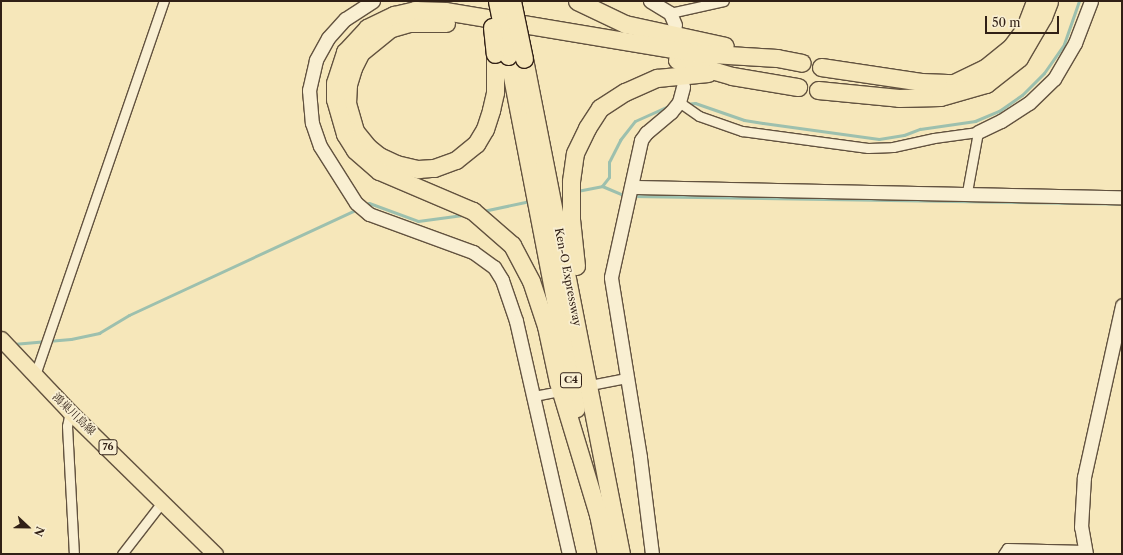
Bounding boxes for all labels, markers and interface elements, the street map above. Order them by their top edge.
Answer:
scale bar [987,8,1061,34]
text: 50 m [992,15,1021,30]
street label: Ken-O Expressway [552,227,584,327]
road number: C4 [560,372,582,388]
street label: 鴻巣川島線 [50,390,98,438]
road number: 76 [98,439,118,455]
north arrow [8,507,48,547]
text: N [31,524,47,539]

